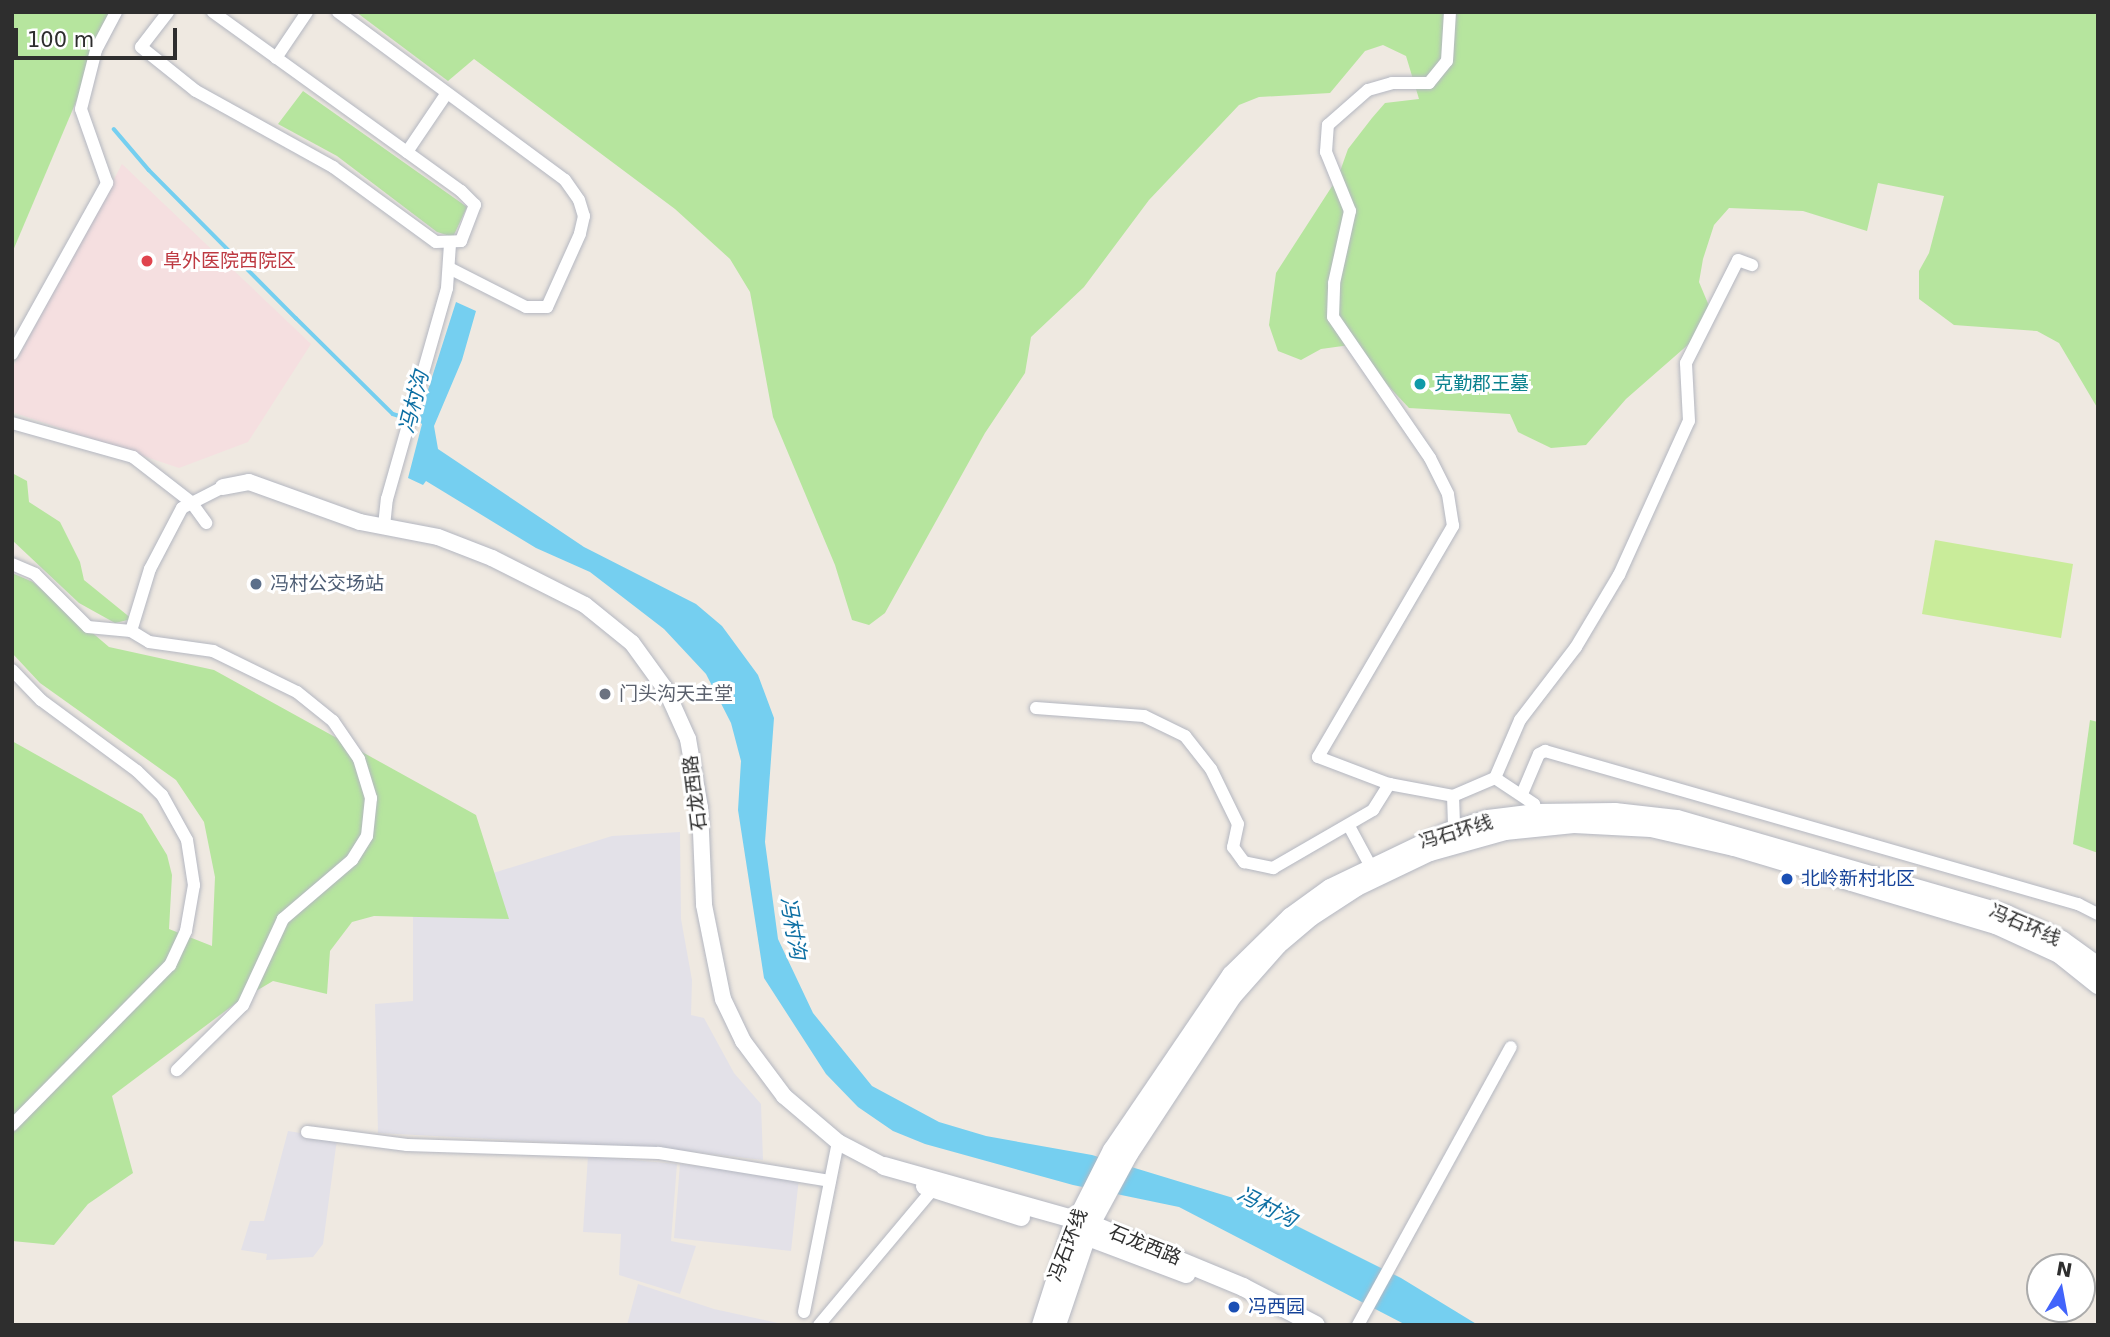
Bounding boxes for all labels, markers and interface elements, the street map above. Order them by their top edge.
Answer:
scale bar [18,14,180,58]
text: 100 m [27,28,94,52]
place label: 阜外医院西院区 [163,250,296,272]
marker: 阜外医院西院区 [137,251,157,271]
water label: 冯村沟 [394,368,434,436]
place label: 克勤郡王墓 [1434,373,1529,395]
marker: 克勤郡王墓 [1412,376,1428,392]
place label: 冯村公交场站 [270,573,384,595]
marker: 冯村公交场站 [248,576,264,592]
place label: 门头沟天主堂 [619,683,733,705]
marker: 门头沟天主堂 [597,686,613,702]
street label: 石龙西路 [679,754,711,832]
street label: 冯石环线 [1416,810,1496,854]
place label: 北岭新村北区 [1801,868,1915,890]
marker: 北岭新村北区 [1779,871,1795,887]
water label: 冯村沟 [775,895,811,961]
street label: 冯石环线 [1986,900,2064,950]
water label: 冯村沟 [1233,1181,1301,1233]
street label: 冯石环线 [1044,1205,1092,1285]
street label: 石龙西路 [1105,1220,1185,1270]
north arrow [2026,1253,2096,1323]
text: N [2055,1257,2074,1282]
place label: 冯西园 [1248,1296,1305,1318]
marker: 冯西园 [1226,1299,1242,1315]

